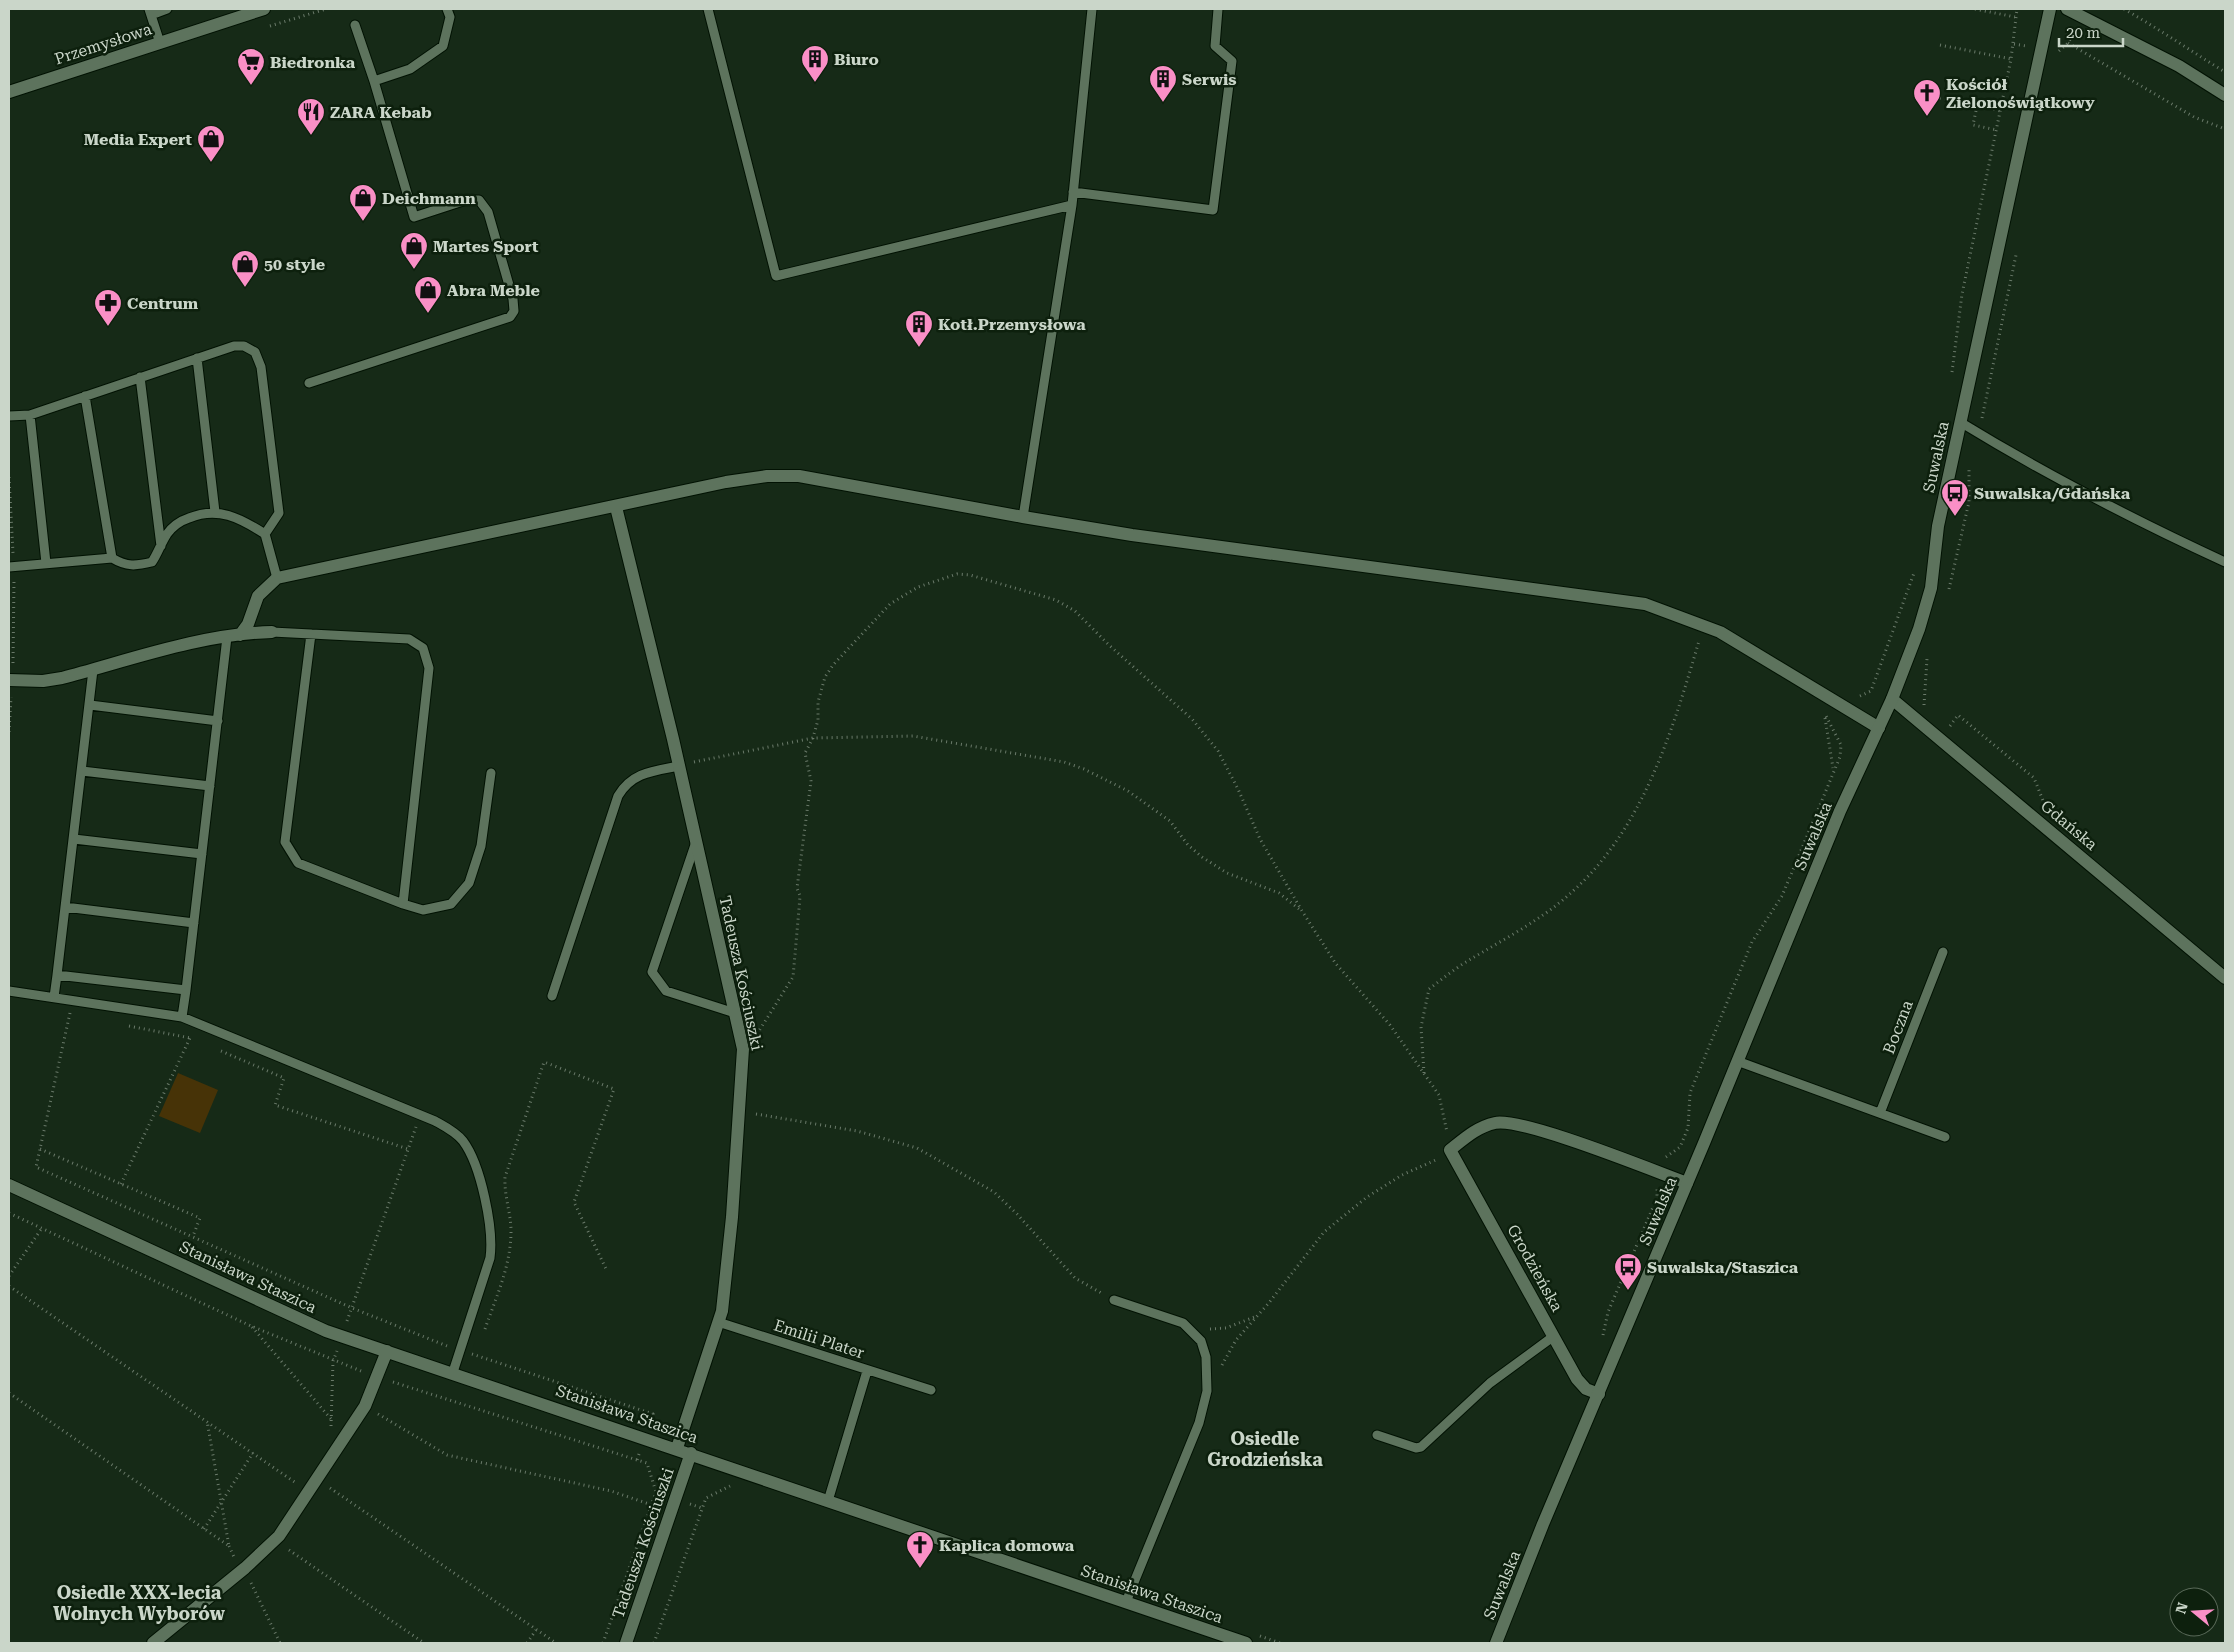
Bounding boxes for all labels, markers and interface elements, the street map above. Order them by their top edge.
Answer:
scale bar [2059,15,2123,47]
street label: Przemysłowa [52,19,154,69]
text: 20 m [2066,24,2101,42]
building icon: Biuro [800,44,830,83]
supermarket icon: Biedronka [236,47,266,86]
place label: Biuro [834,50,879,69]
place label: Biedronka [270,53,356,72]
building icon: Serwis [1148,64,1178,103]
place label: Serwis [1182,70,1237,89]
place label: Kościół Zielonoświątkowy [1946,75,2095,112]
church icon: Kościół Zielonoświątkowy [1912,78,1942,117]
restaurant icon: ZARA Kebab [296,97,326,136]
place label: ZARA Kebab [330,103,432,122]
shop icon: Media Expert [196,124,226,163]
place label: Media Expert [84,130,192,149]
shop icon: Deichmann [348,183,378,222]
place label: Deichmann [382,189,476,208]
shop icon: Martes Sport [399,231,429,270]
place label: Martes Sport [433,237,539,256]
shop icon: 50 style [230,249,260,288]
place label: 50 style [264,255,325,274]
shop icon: Abra Meble [413,275,443,314]
place label: Abra Meble [447,281,540,300]
pharmacy icon: Centrum [93,288,123,327]
place label: Centrum [127,294,199,313]
building icon: Kotł.Przemysłowa [904,309,934,348]
place label: Kotł.Przemysłowa [938,315,1086,334]
street label: Suwalska [1919,419,1953,494]
bus stop icon: Suwalska/Gdańska [1940,478,1970,517]
place label: Suwalska/Gdańska [1974,484,2131,503]
street label: Gdańska [2037,796,2101,854]
street label: Suwalska [1790,799,1836,873]
street label: Tadeusza Kościuszki [715,894,767,1052]
street label: Boczna [1879,997,1917,1057]
street label: Suwalska [1635,1174,1681,1248]
street label: Grodzieńska [1503,1221,1567,1315]
street label: Stanisława Staszica [177,1237,320,1317]
bus stop icon: Suwalska/Staszica [1613,1252,1643,1291]
place label: Suwalska/Staszica [1647,1258,1799,1277]
street label: Emilii Plater [771,1315,867,1363]
street label: Stanisława Staszica [554,1381,701,1447]
district label: Osiedle Grodzieńska [1207,1428,1323,1470]
street label: Tadeusza Kościuszki [608,1465,678,1621]
church icon: Kaplica domowa [905,1530,935,1569]
place label: Kaplica domowa [939,1536,1075,1555]
street label: Suwalska [1480,1548,1524,1622]
street label: Stanisława Staszica [1079,1561,1226,1627]
district label: Osiedle XXX-lecia Wolnych Wyborów [53,1582,226,1624]
north arrow [2169,1587,2219,1637]
text: N [2172,1600,2191,1616]

